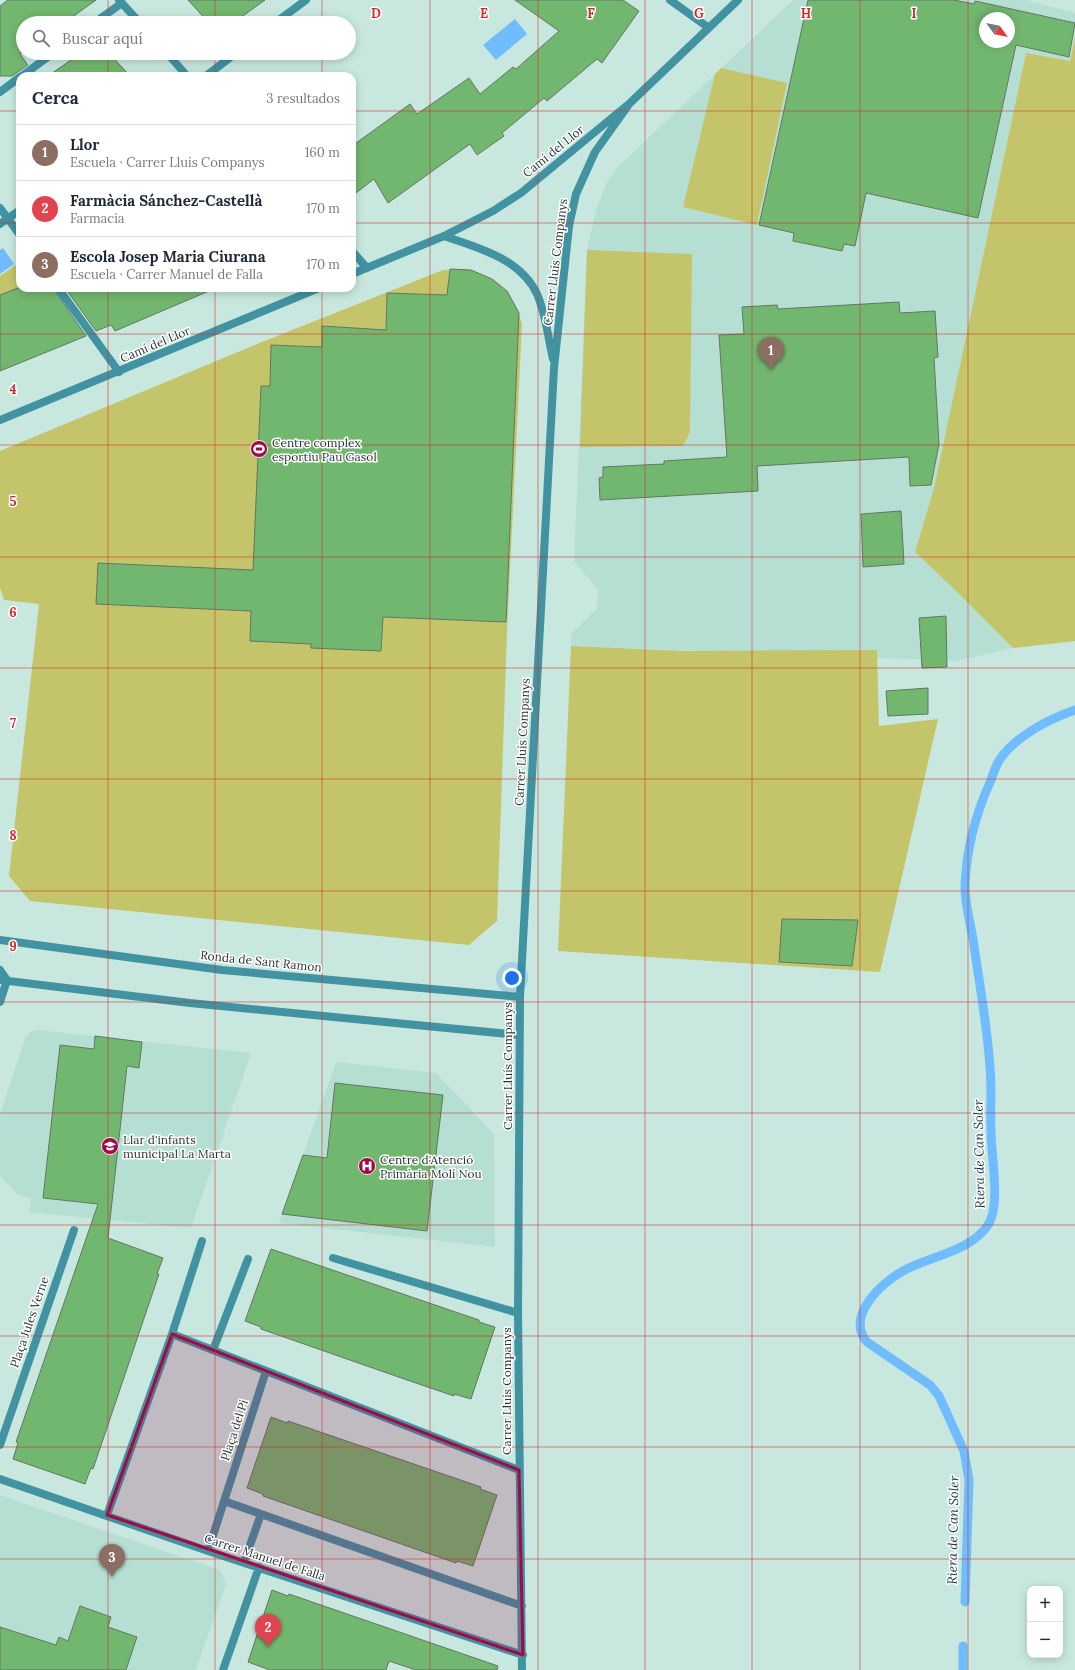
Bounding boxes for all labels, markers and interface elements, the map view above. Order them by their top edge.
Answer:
text: D [371,5,381,22]
text: E [480,5,488,22]
text: F [587,5,595,22]
text: G [694,5,704,22]
text: H [801,5,811,22]
text: I [911,5,917,22]
north arrow [979,12,1015,48]
search box [16,16,356,60]
icon: search [30,27,52,49]
text: Buscar aquí [62,29,143,48]
text: Cerca [32,87,79,109]
text: 3 resultados [266,90,340,107]
street label: Camí del Llor [519,121,587,180]
text: Llor [70,135,99,154]
text: 1 [42,144,48,161]
text: 160 m [305,144,340,161]
text: Escuela · Carrer Lluís Companys [70,154,265,171]
text: Farmàcia Sánchez-Castellà [70,191,262,210]
street label: Carrer Lluís Companys [540,197,570,326]
text: 2 [42,200,48,217]
text: 170 m [306,200,340,217]
text: Farmacia [70,210,125,227]
text: Escola Josep Maria Ciurana [70,247,266,266]
text: 3 [41,256,49,273]
text: 170 m [306,256,340,273]
text: Escuela · Carrer Manuel de Falla [70,266,263,283]
street label: Camí del Llor [118,322,193,365]
pin: 1 [758,337,784,370]
text: 4 [9,381,17,398]
place label: Centre complex esportiu Pau Gasol [272,435,377,464]
sports icon: Centre complex esportiu Pau Gasol [249,439,269,459]
text: 5 [9,493,17,510]
text: 6 [9,604,17,621]
street label: Carrer Lluís Companys [511,677,533,806]
text: 7 [10,715,16,732]
text: 8 [9,827,17,844]
text: 9 [9,938,17,955]
street label: Ronda de Sant Ramon [200,947,322,975]
your location [502,968,522,988]
street label: Carrer Lluís Companys [500,1002,515,1130]
water label: Riera de Can Soler [970,1099,988,1209]
place label: Llar d'infants municipal La Marta [123,1132,231,1161]
school or university icon: Llar d'infants municipal La Marta [100,1136,120,1156]
place label: Centre d'Atenció Primària Molí Nou [380,1152,482,1181]
hospital icon: Centre d'Atenció Primària Molí Nou [357,1156,377,1176]
street label: Plaça Jules Verne [6,1274,52,1370]
street label: Carrer Lluís Companys [499,1327,514,1455]
street label: Plaça del Pi [217,1398,251,1462]
water label: Riera de Can Soler [944,1475,962,1585]
street label: Carrer Manuel de Falla [203,1530,327,1584]
pin: 3 [99,1544,125,1577]
map controls [1027,1586,1063,1658]
button: + [1027,1586,1063,1622]
pin: 2 [255,1614,281,1647]
button: − [1027,1622,1063,1658]

